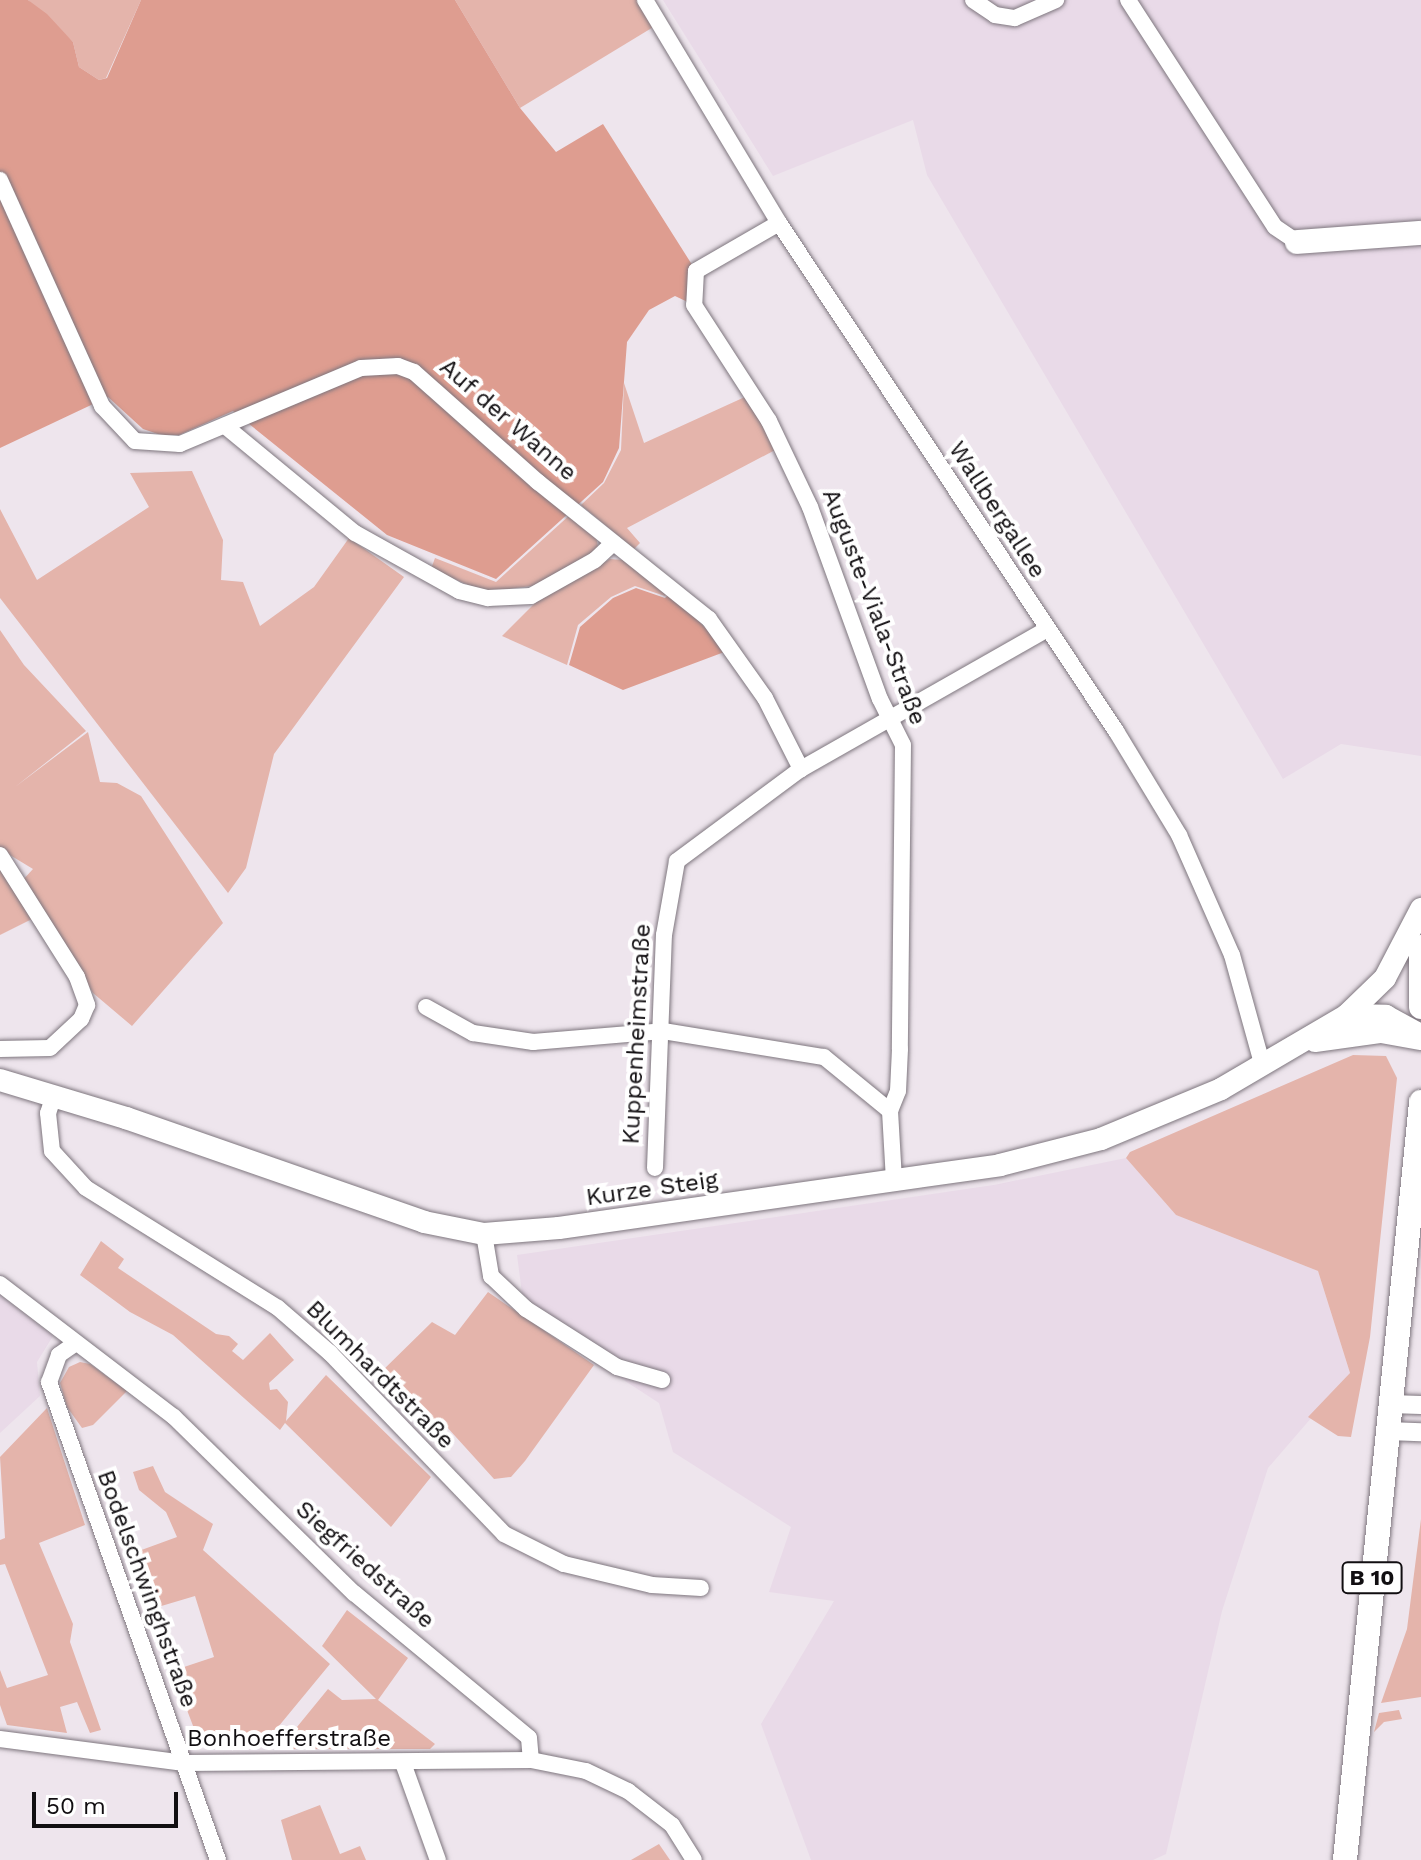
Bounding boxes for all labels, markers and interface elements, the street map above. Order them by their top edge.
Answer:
street label: Auf der Wanne [433,352,583,488]
street label: Wallbergallee [942,436,1052,584]
street label: Auguste-Viala-Straße [816,485,932,729]
street label: Kuppenheimstraße [617,923,657,1145]
street label: Kurze Steig [584,1165,720,1213]
street label: Blumhardtstraße [300,1295,460,1455]
street label: Bodelschwinghstraße [91,1466,203,1712]
street label: Siegfriedstraße [290,1495,440,1635]
road number: B 10 [1340,1560,1404,1596]
street label: Bonhoefferstraße [187,1725,391,1753]
scale bar [36,1776,182,1826]
text: 50 m [46,1792,106,1820]

